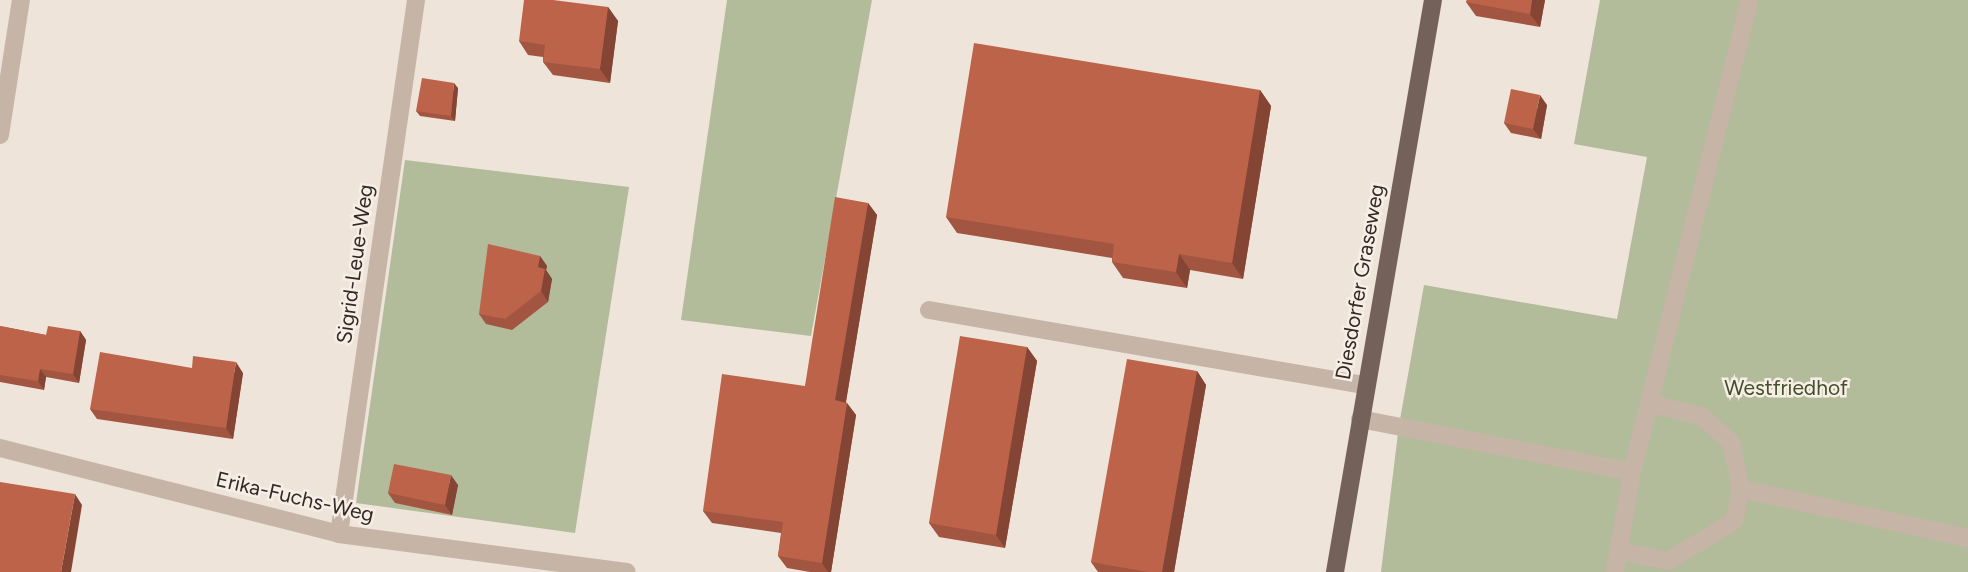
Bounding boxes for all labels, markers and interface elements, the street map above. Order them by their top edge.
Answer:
street label: Diesdorfer Graseweg [1330,182,1390,382]
street label: Sigrid-Leue-Weg [331,183,379,345]
park label: Westfriedhof [1724,375,1848,401]
street label: Erika-Fuchs-Weg [214,467,376,527]

